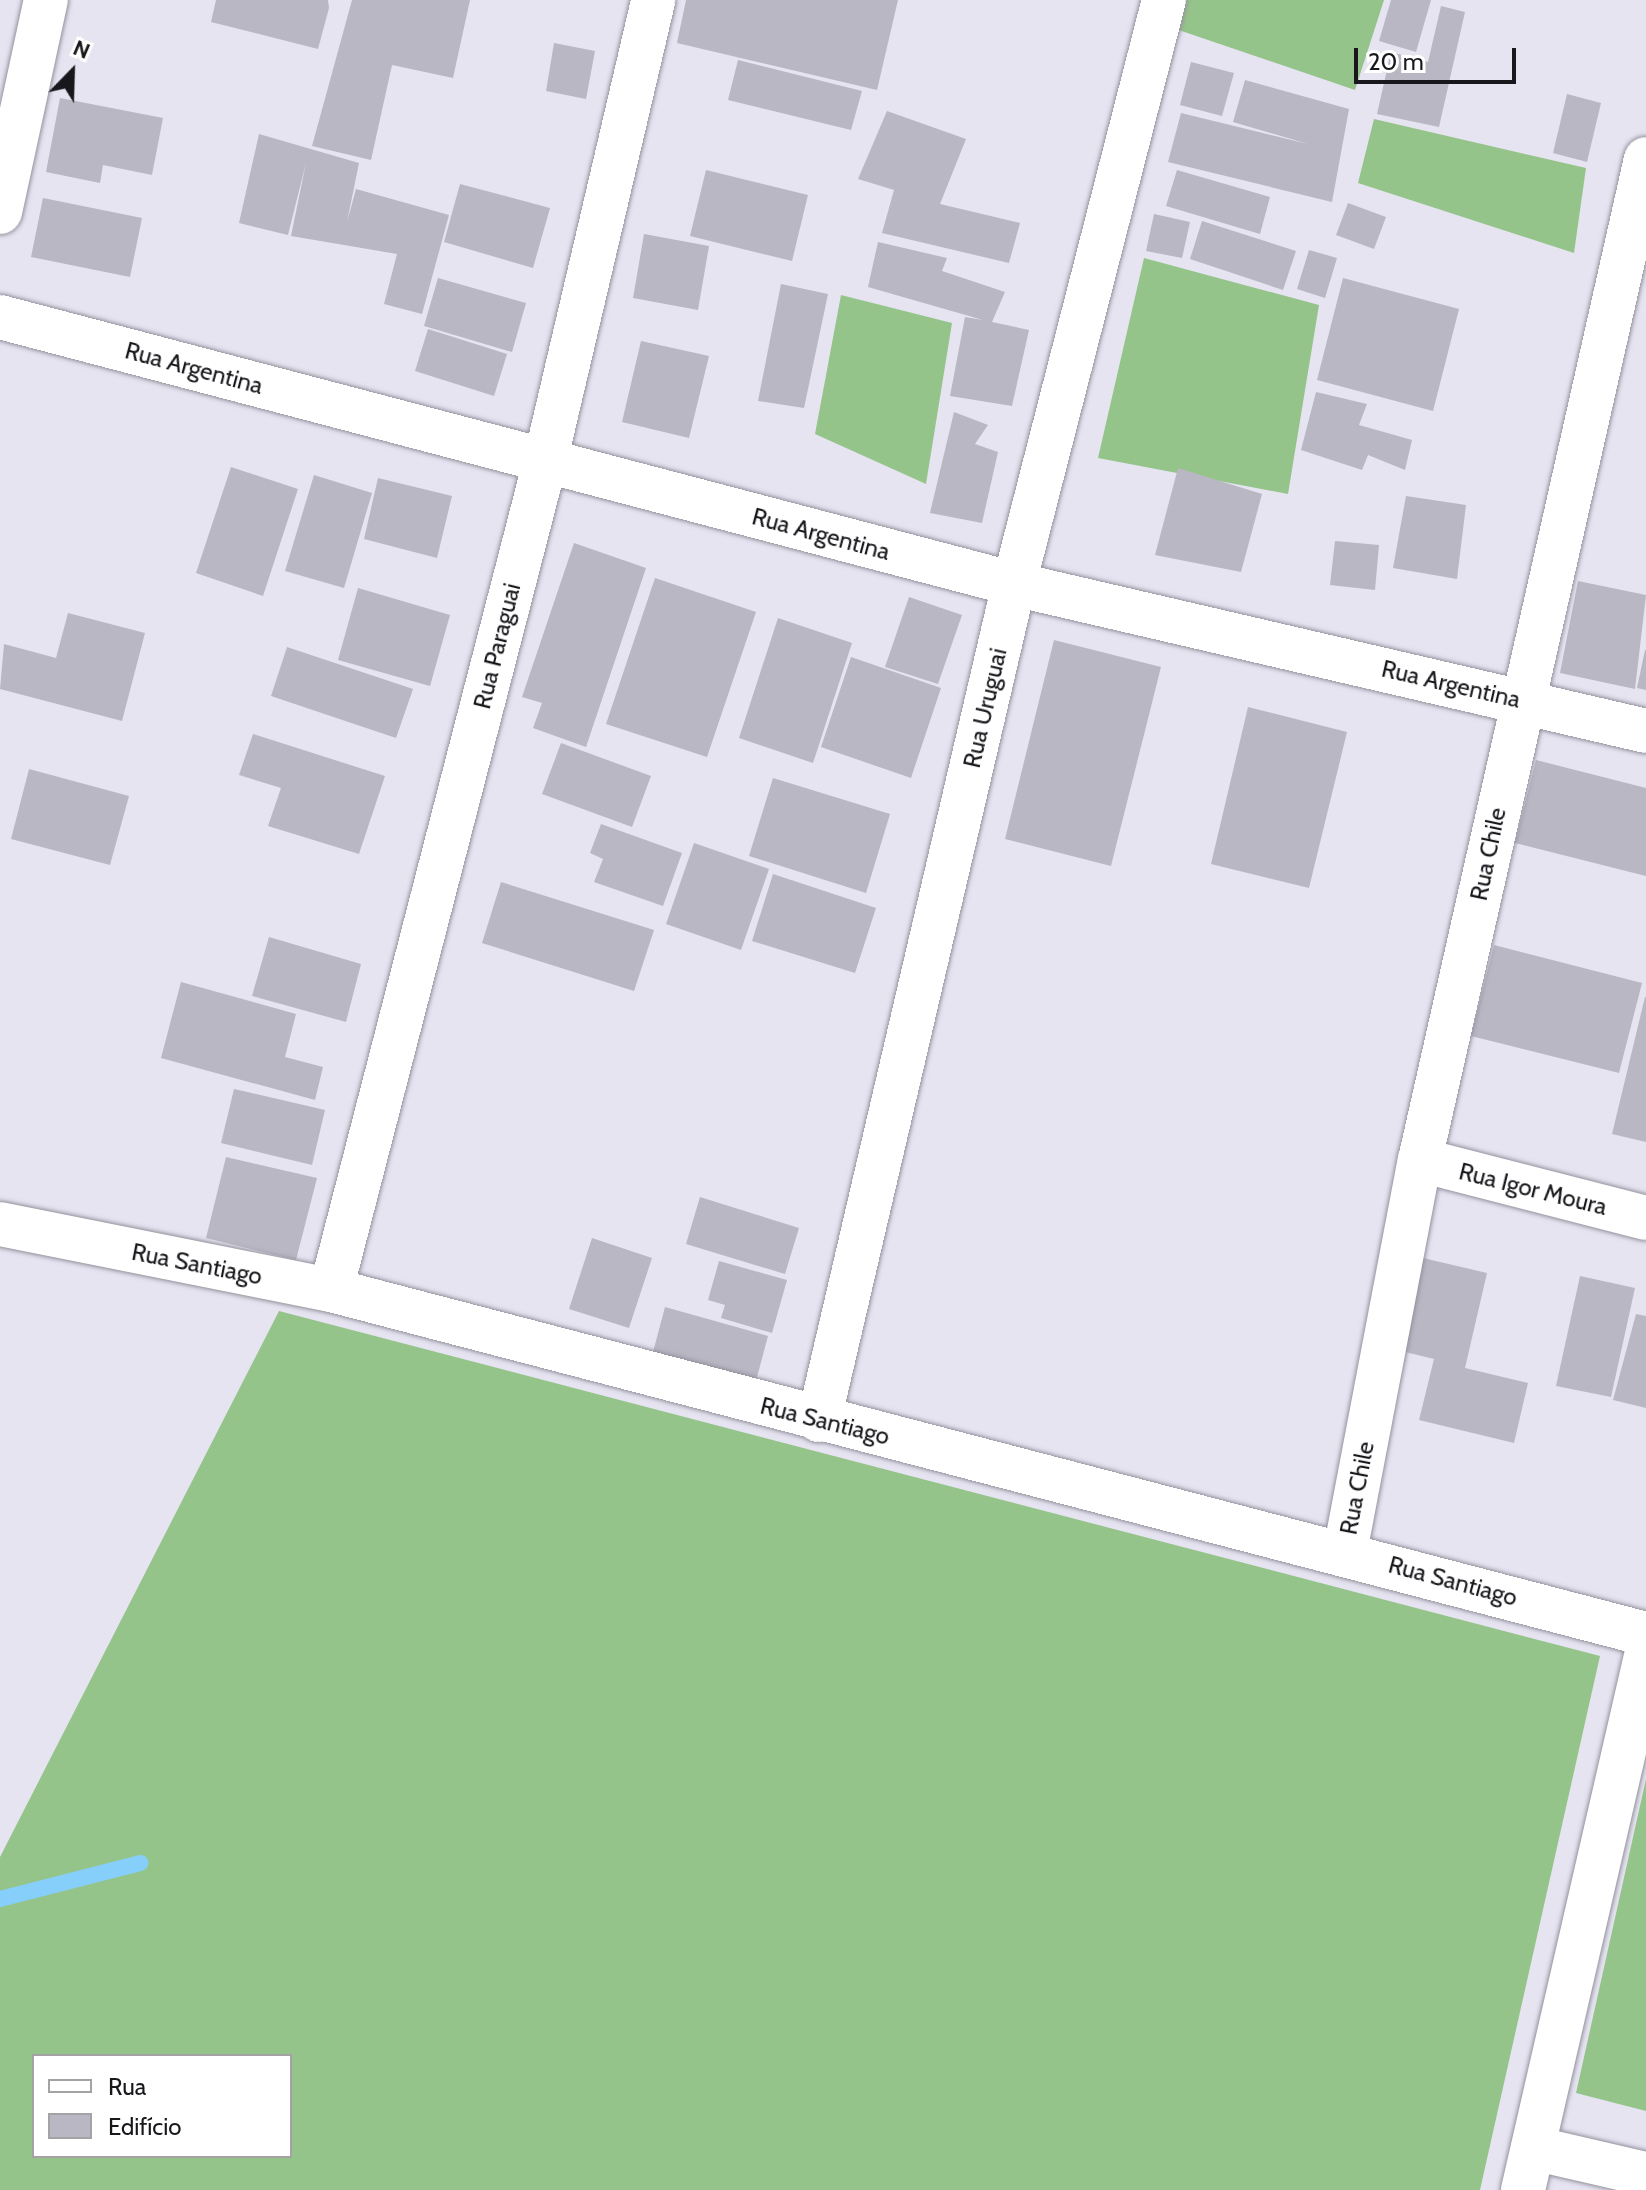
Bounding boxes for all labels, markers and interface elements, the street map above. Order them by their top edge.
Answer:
north arrow [32,32,112,112]
scale bar [1358,32,1520,82]
text: N [69,34,94,65]
text: 20 m [1368,47,1424,76]
street label: Rua Argentina [122,336,266,400]
street label: Rua Argentina [749,502,893,566]
street label: Rua Paraguai [467,580,527,712]
street label: Rua Uruguai [957,645,1013,771]
street label: Rua Argentina [1379,654,1523,714]
street label: Rua Chile [1464,805,1512,903]
street label: Rua Igor Moura [1456,1157,1610,1221]
street label: Rua Santiago [129,1237,265,1291]
street label: Rua Santiago [757,1391,893,1451]
street label: Rua Chile [1334,1439,1380,1537]
street label: Rua Santiago [1385,1550,1521,1612]
legend [32,2054,292,2158]
text: Rua [108,2072,146,2101]
text: Edifício [108,2112,182,2141]

